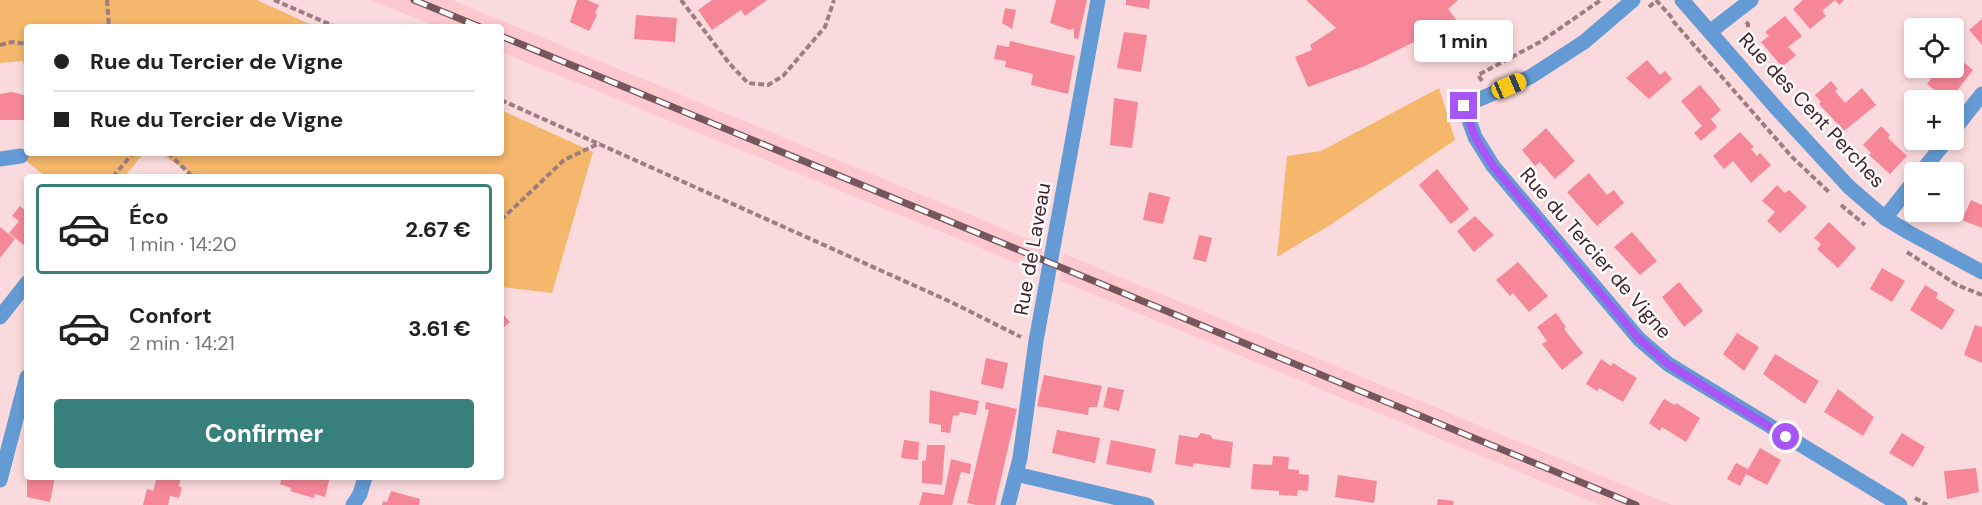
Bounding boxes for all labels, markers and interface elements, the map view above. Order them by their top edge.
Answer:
map controls [1904,18,1964,222]
button: locate [1904,18,1964,78]
callout: 1 min [1414,19,1514,61]
street label: Rue des Cent Perches [1733,27,1891,193]
text: 1 min [1439,28,1488,54]
text: Rue du Tercier de Vigne [90,47,343,76]
car [1489,71,1529,101]
button: + [1904,90,1964,150]
route end [1450,92,1477,119]
text: Rue du Tercier de Vigne [90,105,343,134]
street label: Rue du Tercier de Vigne [1514,162,1678,344]
button: − [1904,162,1964,222]
street label: Rue de Laveau [1008,181,1056,317]
icon: car [57,202,111,256]
text: Éco [129,202,169,231]
text: 2.67 € [405,215,471,244]
text: 1 min · 14:20 [129,231,237,257]
icon: car [57,301,111,355]
text: Confort [129,301,212,330]
text: 3.61 € [408,314,471,343]
text: 2 min · 14:21 [129,330,235,356]
button: Confirmer [54,399,474,468]
route start [1772,423,1799,450]

